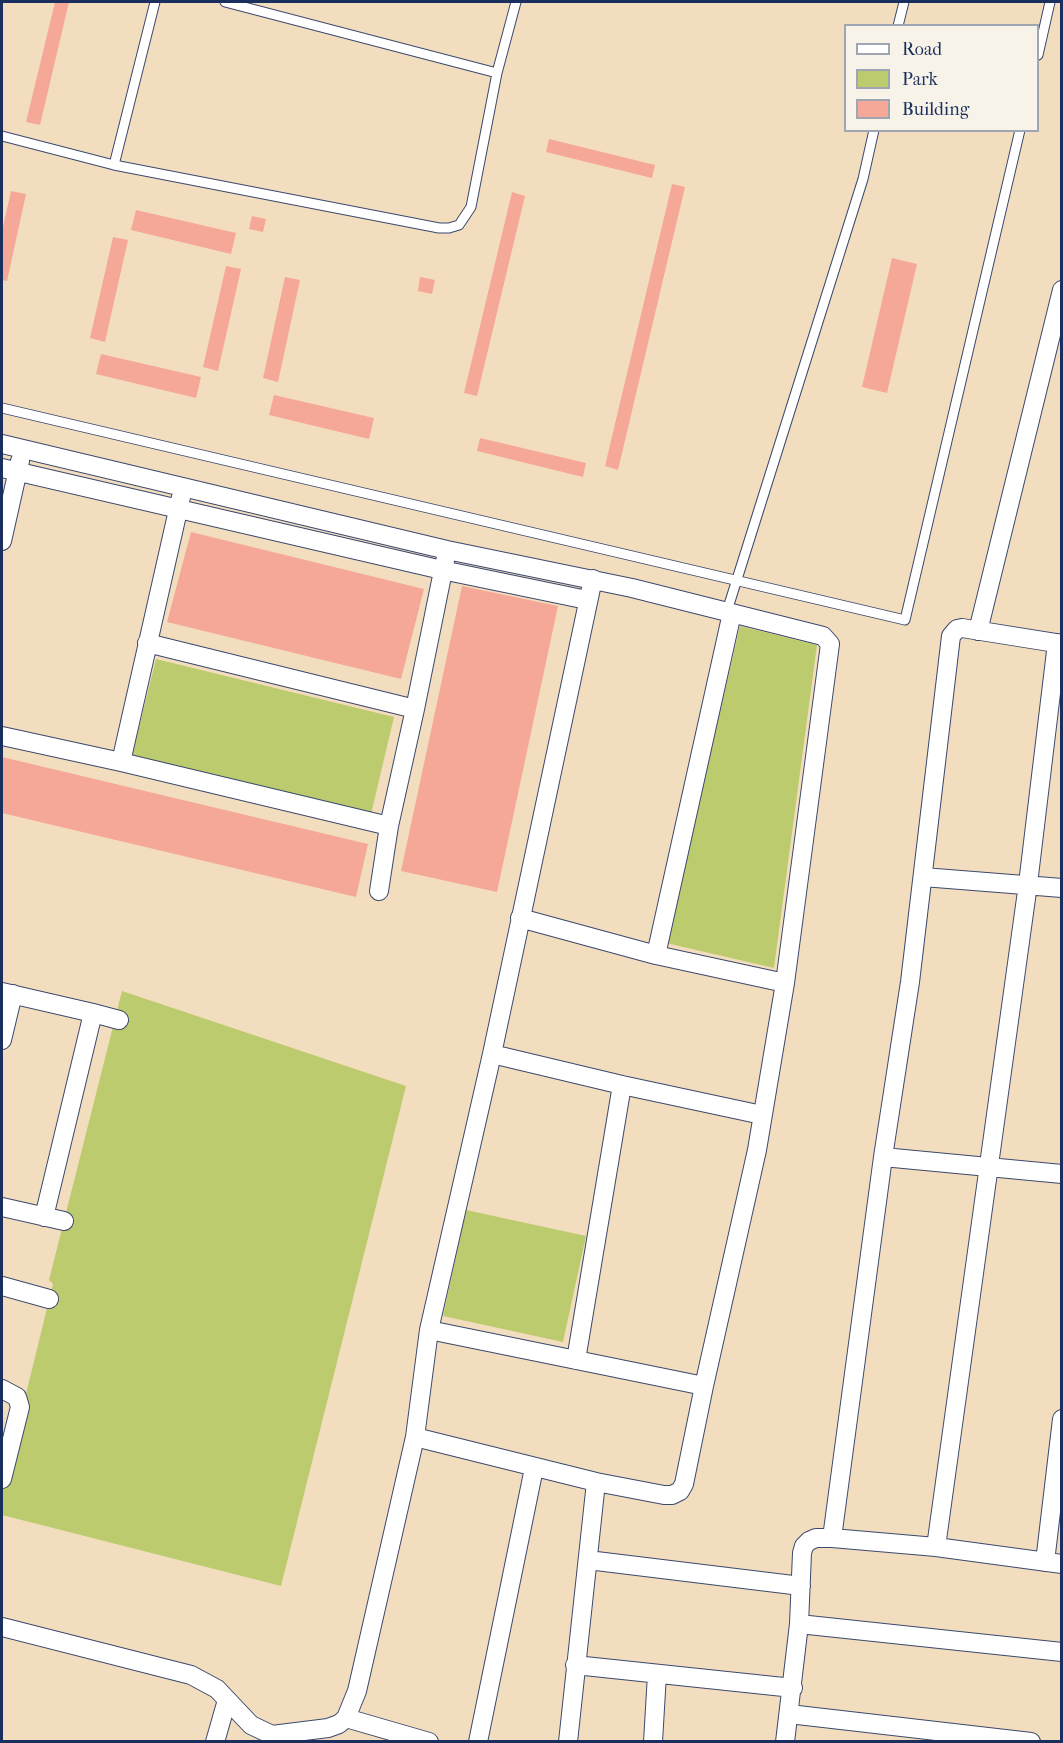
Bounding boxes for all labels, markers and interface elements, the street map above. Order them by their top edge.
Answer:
legend [844,24,1039,132]
text: Road [902,39,942,60]
text: Park [902,69,938,90]
text: Building [902,99,969,120]

